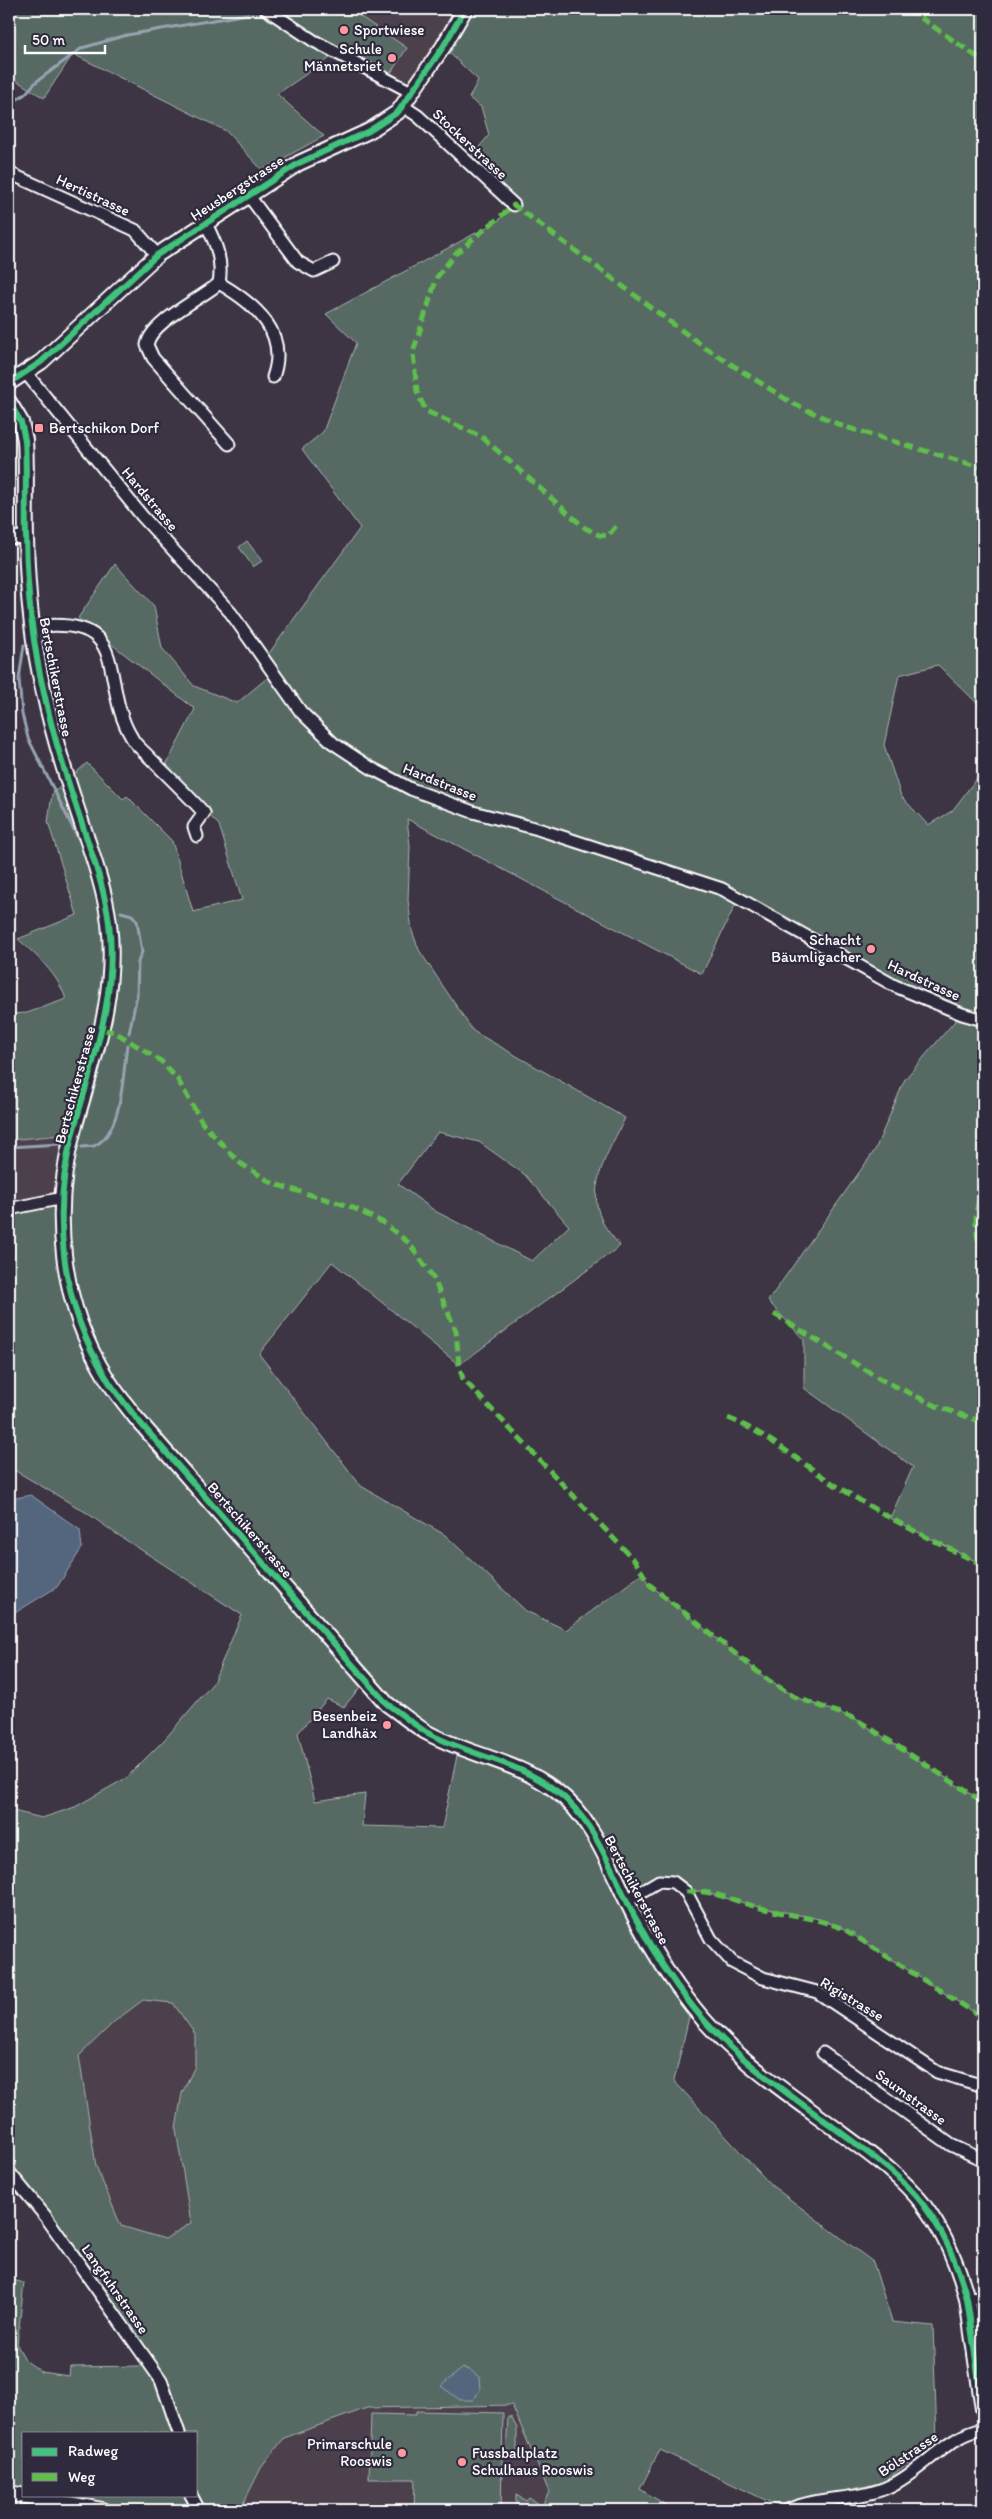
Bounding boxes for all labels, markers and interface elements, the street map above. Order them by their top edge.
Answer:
place label: Sportwiese [354,21,424,39]
scale bar [25,22,105,54]
marker: Sportwiese [338,24,350,36]
text: 50 m [32,31,65,49]
place label: Schule Männetsriet [304,40,382,75]
marker: Schule Männetsriet [386,52,398,64]
street label: Stockerstrasse [429,105,511,183]
street label: Heusbergstrasse [187,151,287,225]
street label: Hertistrasse [53,170,133,220]
place label: Bertschikon Dorf [49,419,159,437]
marker: Bertschikon Dorf [33,422,45,434]
street label: Hardstrasse [118,463,182,535]
street label: Bertschikerstrasse [36,616,76,738]
street label: Hardstrasse [400,759,480,805]
place label: Schacht Bäumligacher [771,931,861,966]
marker: Schacht Bäumligacher [865,943,877,955]
street label: Hardstrasse [885,955,963,1005]
street label: Bertschikerstrasse [51,1024,99,1146]
street label: Bertschikerstrasse [203,1478,297,1582]
place label: Besenbeiz Landhäx [312,1707,378,1742]
marker: Besenbeiz Landhäx [381,1719,393,1731]
street label: Bertschikerstrasse [601,1832,673,1948]
street label: Rigistrasse [817,1973,887,2025]
street label: Saumstrasse [872,2065,950,2129]
street label: Langfuhrstrasse [77,2241,153,2337]
street label: Bölstrasse [875,2427,941,2481]
legend [22,2432,198,2496]
place label: Primarschule Rooswis [307,2435,392,2470]
text: Radweg [68,2442,118,2460]
place label: Fussballplatz Schulhaus Rooswis [472,2444,594,2479]
marker: Primarschule Rooswis [396,2447,408,2459]
marker: Fussballplatz Schulhaus Rooswis [456,2456,468,2468]
text: Weg [68,2468,95,2486]

